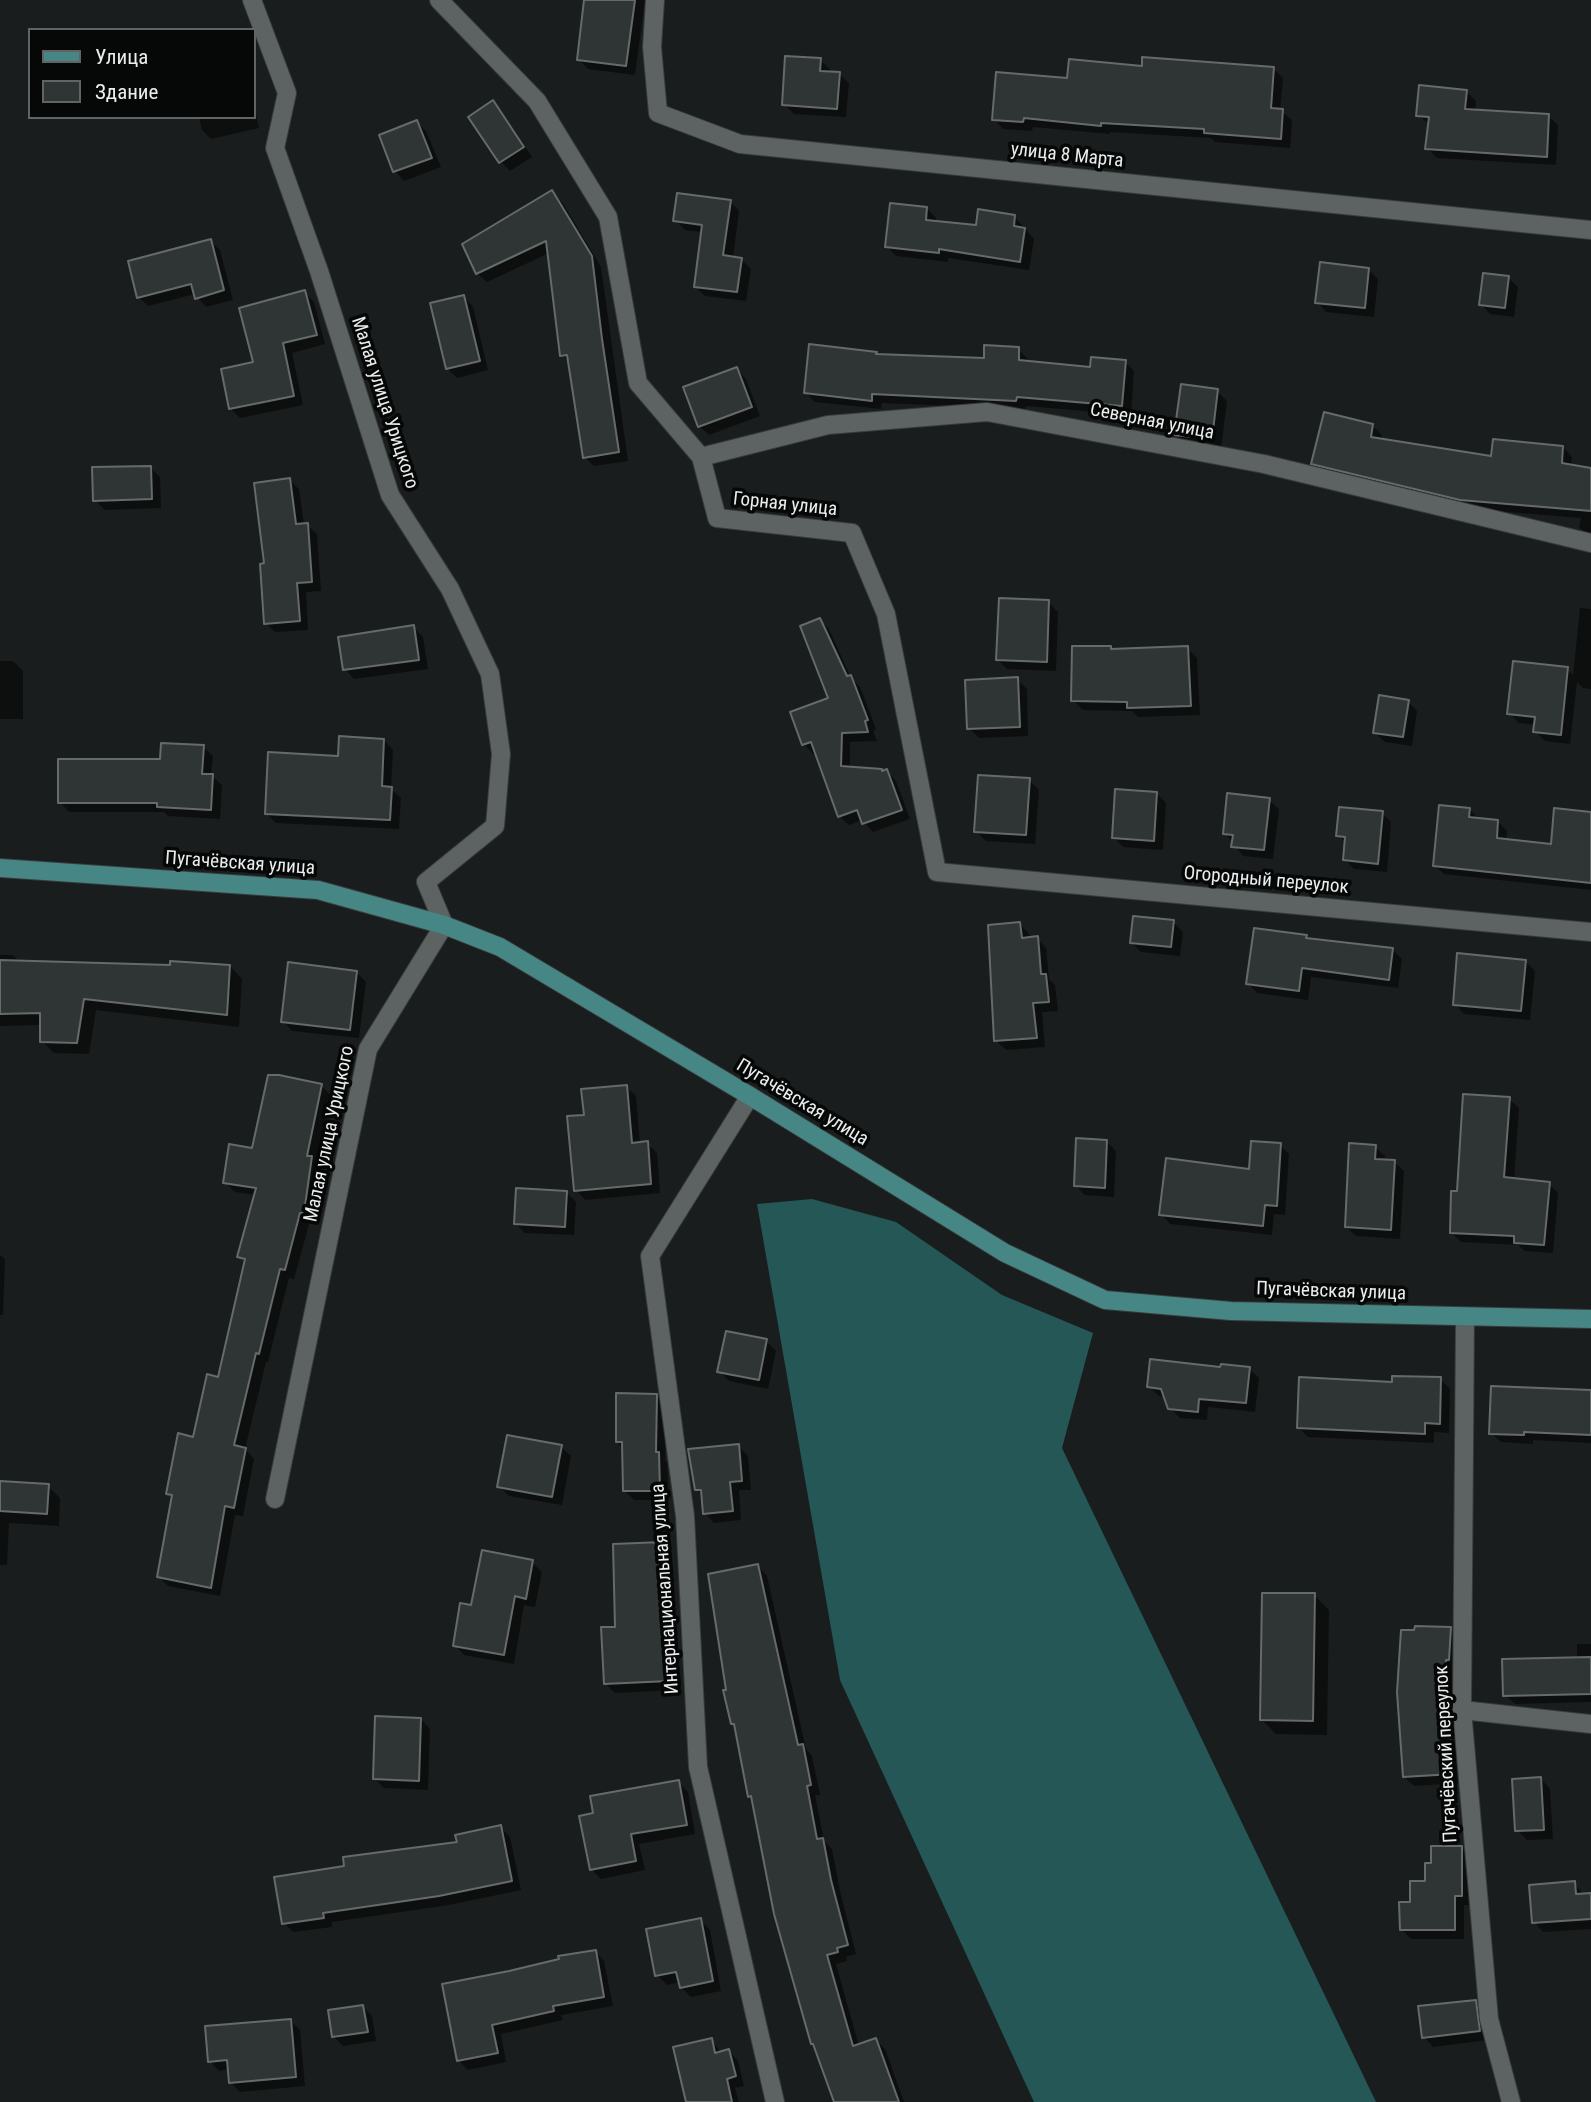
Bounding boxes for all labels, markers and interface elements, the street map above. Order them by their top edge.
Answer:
legend [28,28,256,119]
text: Улица [95,45,148,69]
text: Здание [95,80,158,104]
street label: улица 8 Марта [1010,139,1124,173]
street label: Малая улица Урицкого [345,314,423,492]
street label: Северная улица [1088,399,1216,445]
street label: Горная улица [732,488,838,522]
street label: Пугачёвская улица [164,847,316,881]
street label: Огородный переулок [1183,862,1349,900]
street label: Малая улица Урицкого [300,1044,360,1224]
street label: Пугачёвская улица [732,1055,872,1151]
street label: Пугачёвская улица [1256,1278,1406,1306]
street label: Интернациональная улица [647,1483,685,1695]
street label: Пугачёвский переулок [1431,1665,1463,1843]

